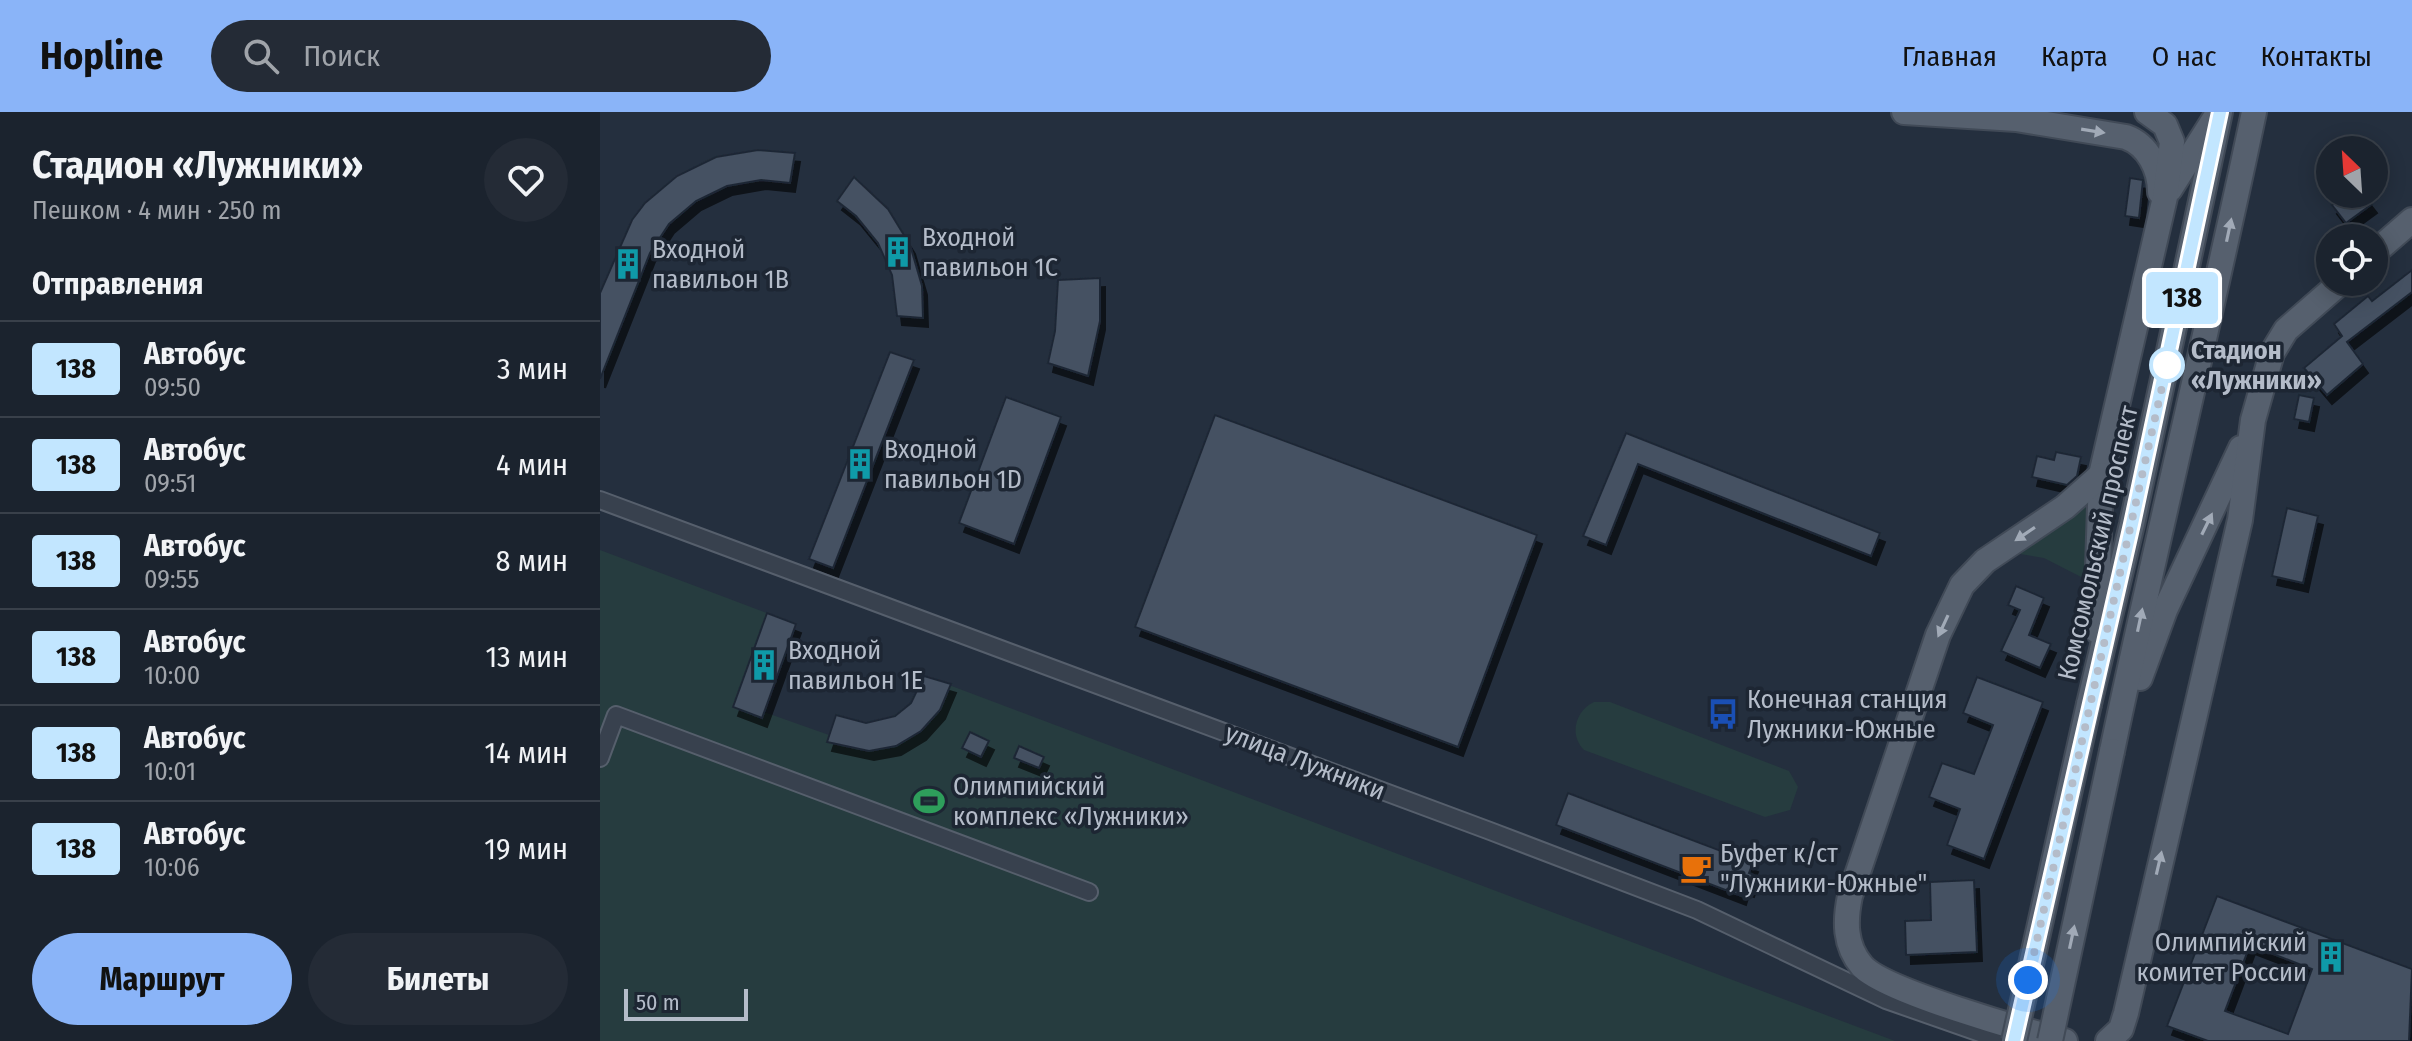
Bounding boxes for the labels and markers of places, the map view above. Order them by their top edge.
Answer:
place label: Входной павильон 1C [922,222,1058,283]
place label: Входной павильон 1B [652,234,789,295]
building icon: Входной павильон 1C [881,235,915,269]
building icon: Входной павильон 1B [611,247,645,281]
place label: Стадион «Лужники» [2191,335,2322,396]
marker: Стадион «Лужники» [2150,348,2184,382]
place label: Входной павильон 1D [884,434,1022,495]
building icon: Входной павильон 1D [843,447,877,481]
place label: Входной павильон 1E [788,635,923,696]
building icon: Входной павильон 1E [747,648,781,682]
place label: Конечная станция Лужники-Южные [1747,684,1947,745]
bus stop icon: Конечная станция Лужники-Южные [1706,697,1740,731]
place label: Олимпийский комплекс «Лужники» [953,771,1189,832]
sports icon: Олимпийский комплекс «Лужники» [912,784,946,818]
place label: Буфет к/ст "Лужники-Южные" [1720,838,1927,899]
cafe icon: Буфет к/ст "Лужники-Южные" [1679,851,1713,885]
place label: Олимпийский комитет России [2137,927,2307,988]
building icon: Олимпийский комитет России [2314,940,2348,974]

